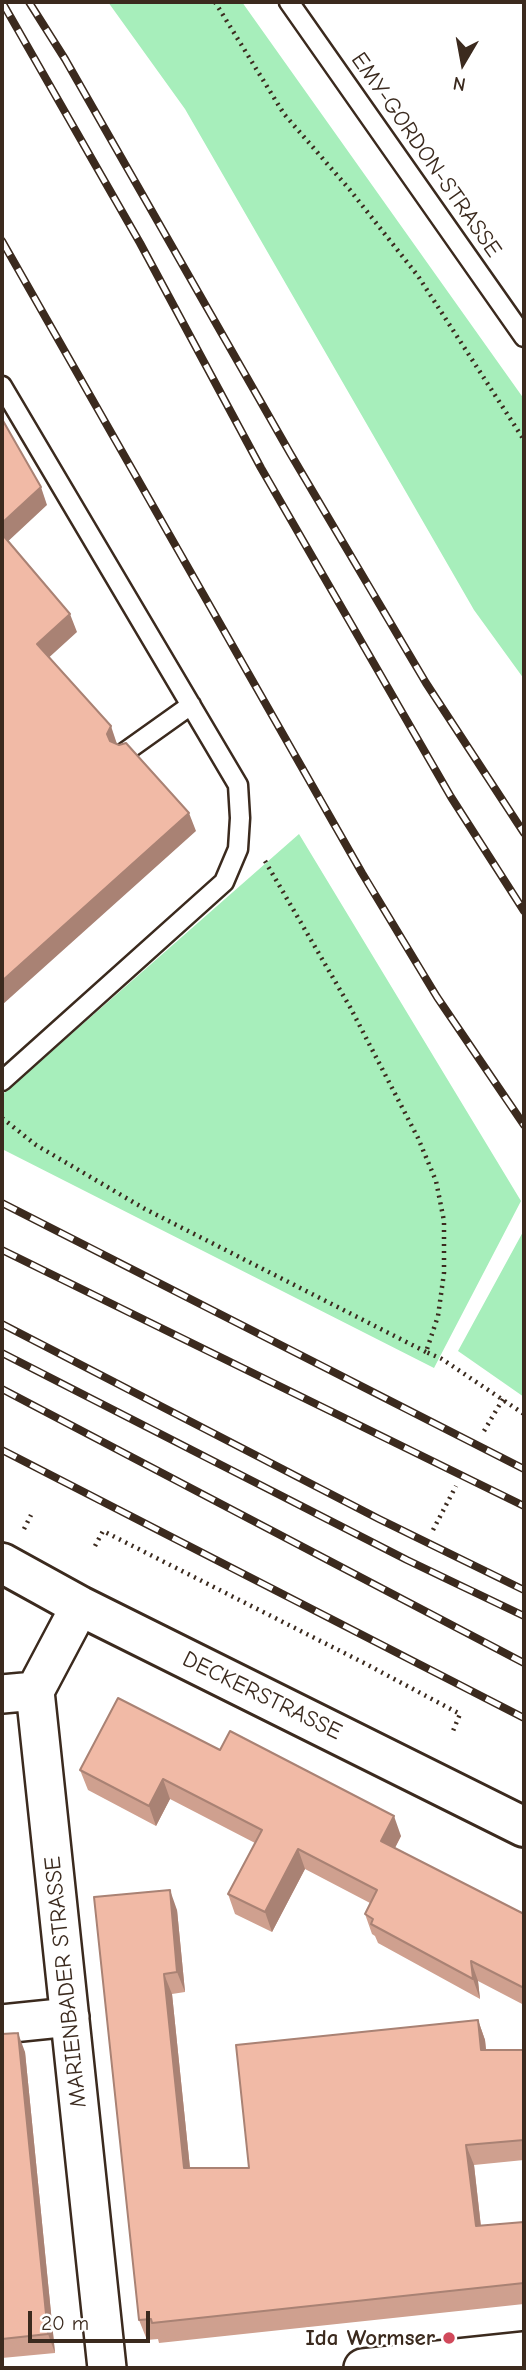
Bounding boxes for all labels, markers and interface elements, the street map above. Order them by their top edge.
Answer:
north arrow [428,28,498,98]
street label: EMY-GORDON-STRASSE [345,47,507,263]
street label: DECKERSTRASSE [178,1646,346,1746]
street label: MARIENBADER STRASSE [39,1855,93,2109]
scale bar [32,2296,154,2340]
text: 20 m [41,2311,89,2335]
place label: Ida Wormser [305,2324,435,2352]
marker: Ida Wormser [441,2330,457,2346]

